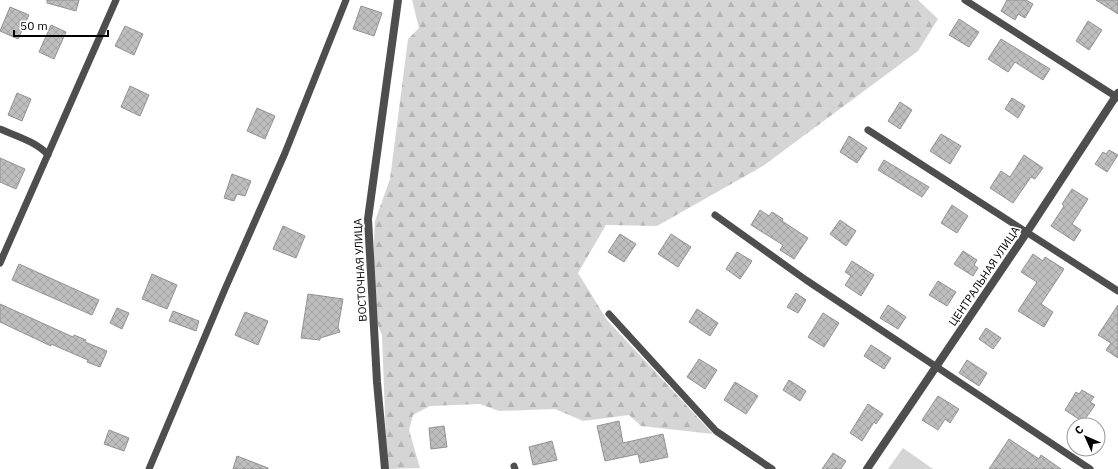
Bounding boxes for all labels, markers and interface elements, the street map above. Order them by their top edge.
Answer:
scale bar [14,12,108,38]
text: 50 m [20,18,48,33]
street label: ВОСТОЧНАЯ УЛИЦА [350,218,370,322]
street label: ЦЕНТРАЛЬНАЯ УЛИЦА [945,224,1023,328]
north arrow [1066,417,1106,457]
text: С [1071,422,1086,437]

